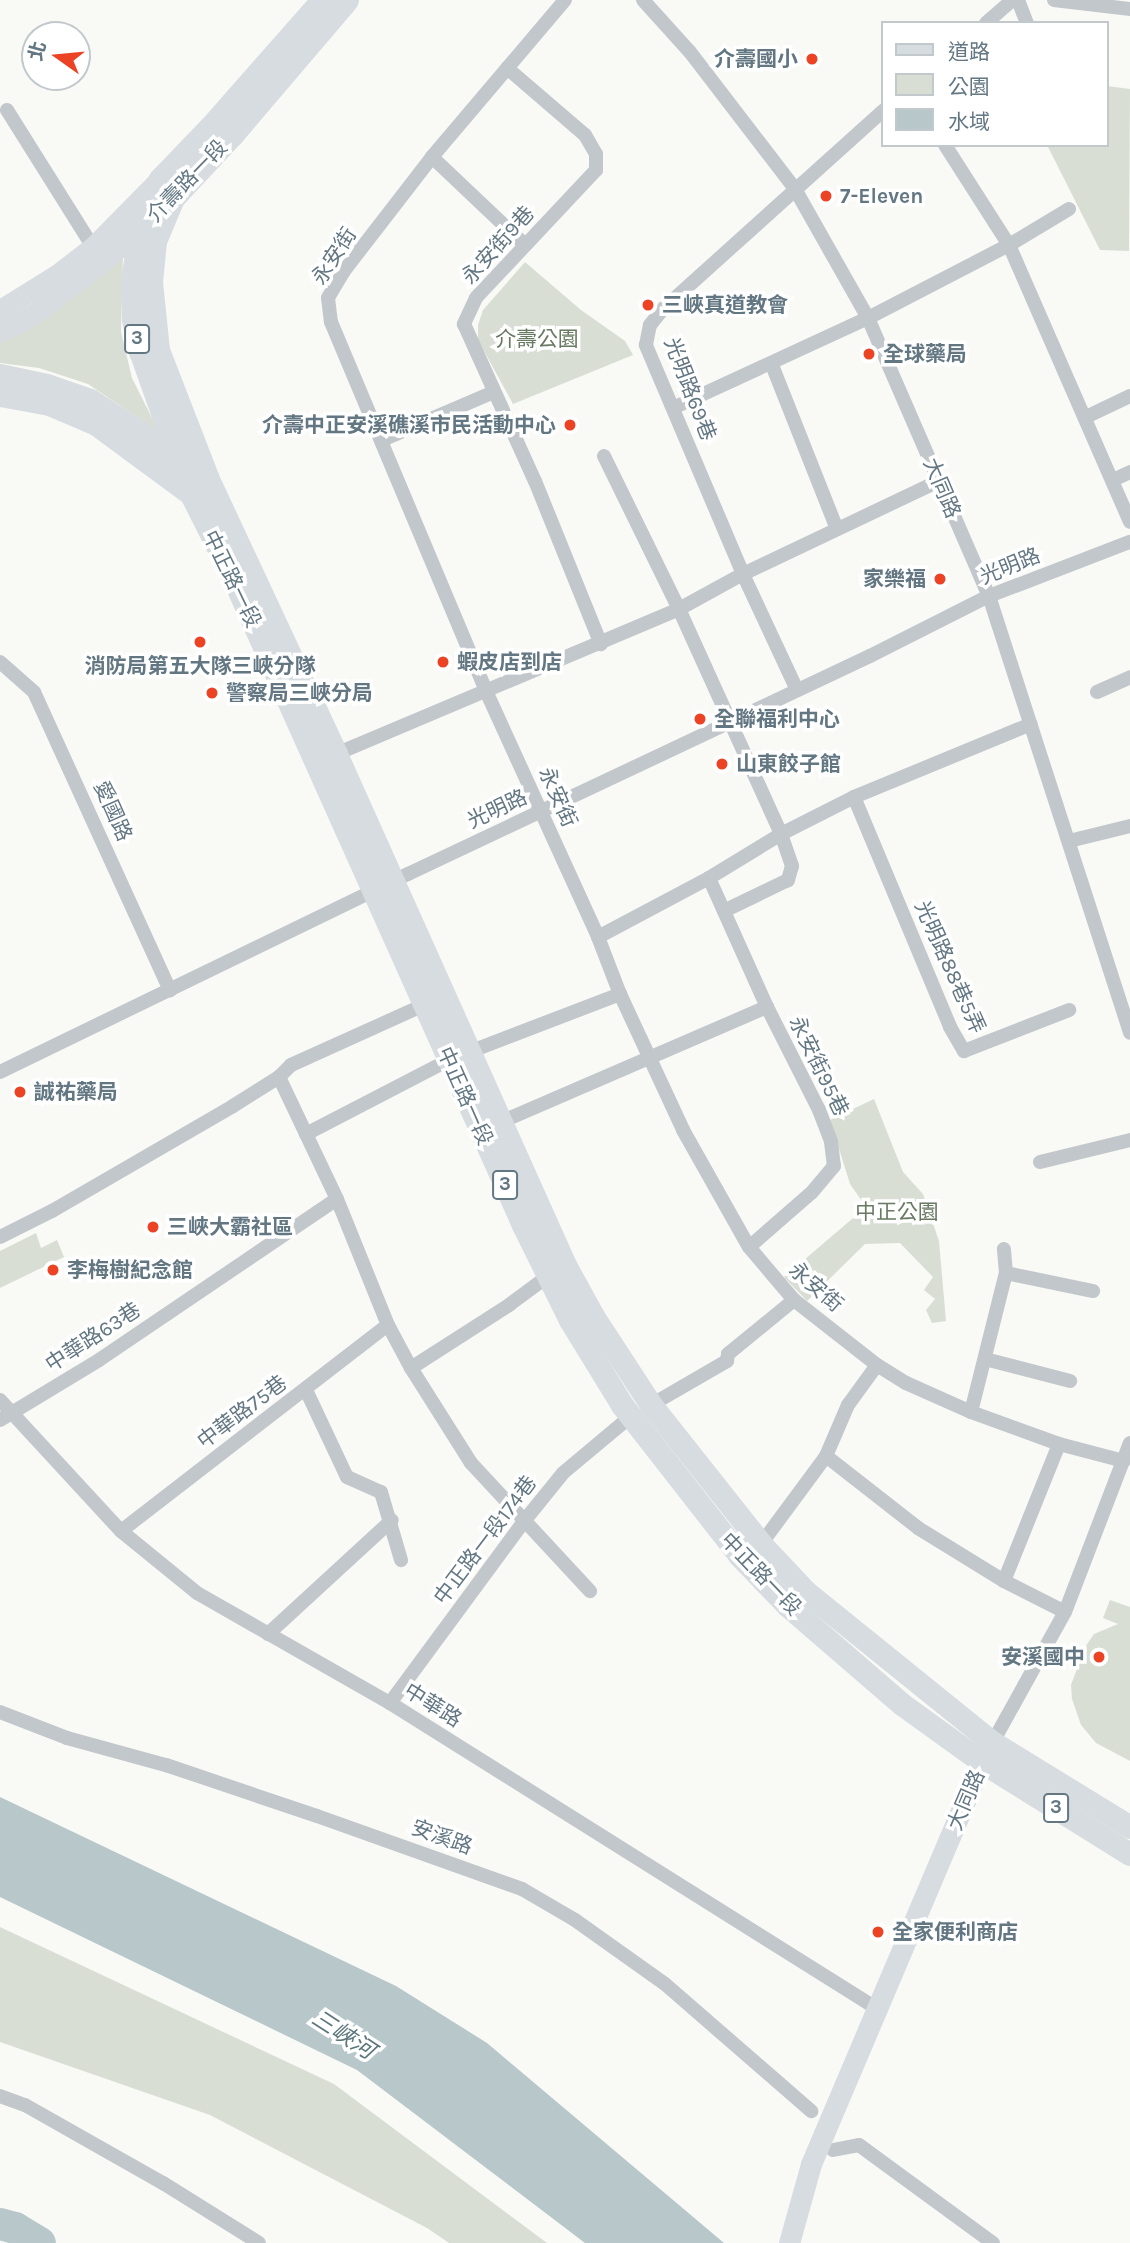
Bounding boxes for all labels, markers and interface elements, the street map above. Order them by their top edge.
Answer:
north arrow [21,21,91,91]
legend [881,21,1109,147]
text: 北 [25,39,51,63]
text: 道路 [948,40,990,64]
place label: 介壽國小 [714,46,798,72]
marker: 介壽國小 [804,51,820,67]
text: 公園 [948,75,990,99]
text: 水域 [948,110,990,134]
street label: 介壽路一段 [141,134,233,228]
place label: 7-Eleven [840,183,923,209]
marker: 7-Eleven [818,188,834,204]
street label: 永安街9巷 [456,201,540,289]
street label: 永安街 [306,223,362,289]
place label: 三峽真道教會 [662,292,788,318]
marker: 三峽真道教會 [640,297,656,313]
road number: 3 [123,324,151,354]
park label: 介壽公園 [495,326,579,352]
street label: 光明路69巷 [659,334,721,444]
place label: 全球藥局 [883,341,967,367]
marker: 全球藥局 [861,346,877,362]
place label: 介壽中正安溪礁溪市民活動中心 [262,412,556,438]
marker: 介壽中正安溪礁溪市民活動中心 [562,417,578,433]
street label: 大同路 [918,454,966,522]
street label: 中正路一段 [198,526,266,632]
street label: 光明路 [976,543,1044,589]
place label: 家樂福 [863,566,926,592]
marker: 家樂福 [932,571,948,587]
marker: 消防局第五大隊三峽分隊 [192,634,208,650]
place label: 蝦皮店到店 [457,649,562,675]
place label: 消防局第五大隊三峽分隊 [85,653,315,679]
marker: 蝦皮店到店 [435,654,451,670]
place label: 警察局三峽分局 [226,680,373,706]
marker: 警察局三峽分局 [204,685,220,701]
place label: 全聯福利中心 [714,706,840,732]
marker: 全聯福利中心 [692,711,708,727]
place label: 山東餃子館 [736,751,841,777]
marker: 山東餃子館 [714,756,730,772]
street label: 永安街 [534,763,582,831]
street label: 愛國路 [89,777,137,845]
street label: 光明路 [463,784,531,834]
street label: 光明路88巷5弄 [909,897,991,1037]
street label: 永安街95巷 [784,1012,854,1120]
street label: 中正路一段 [432,1043,498,1149]
place label: 誠祐藥局 [34,1079,118,1105]
marker: 誠祐藥局 [12,1084,28,1100]
road number: 3 [491,1170,519,1200]
park label: 中正公園 [855,1199,939,1225]
place label: 三峽大霸社區 [167,1214,293,1240]
marker: 三峽大霸社區 [145,1219,161,1235]
place label: 李梅樹紀念館 [67,1257,193,1283]
street label: 永安街 [784,1257,848,1317]
marker: 李梅樹紀念館 [45,1262,61,1278]
street label: 中華路63巷 [41,1297,145,1377]
street label: 中華路75巷 [192,1370,292,1454]
street label: 中正路一段174巷 [428,1471,542,1609]
street label: 中正路一段 [715,1527,807,1621]
place label: 安溪國中 [1001,1644,1085,1670]
marker: 安溪國中 [1091,1649,1107,1665]
street label: 中華路 [400,1678,466,1732]
street label: 大同路 [942,1766,990,1834]
road number: 3 [1042,1792,1070,1824]
street label: 安溪路 [408,1814,476,1860]
place label: 全家便利商店 [892,1919,1018,1945]
marker: 全家便利商店 [870,1924,886,1940]
water label: 三峽河 [307,2005,379,2065]

